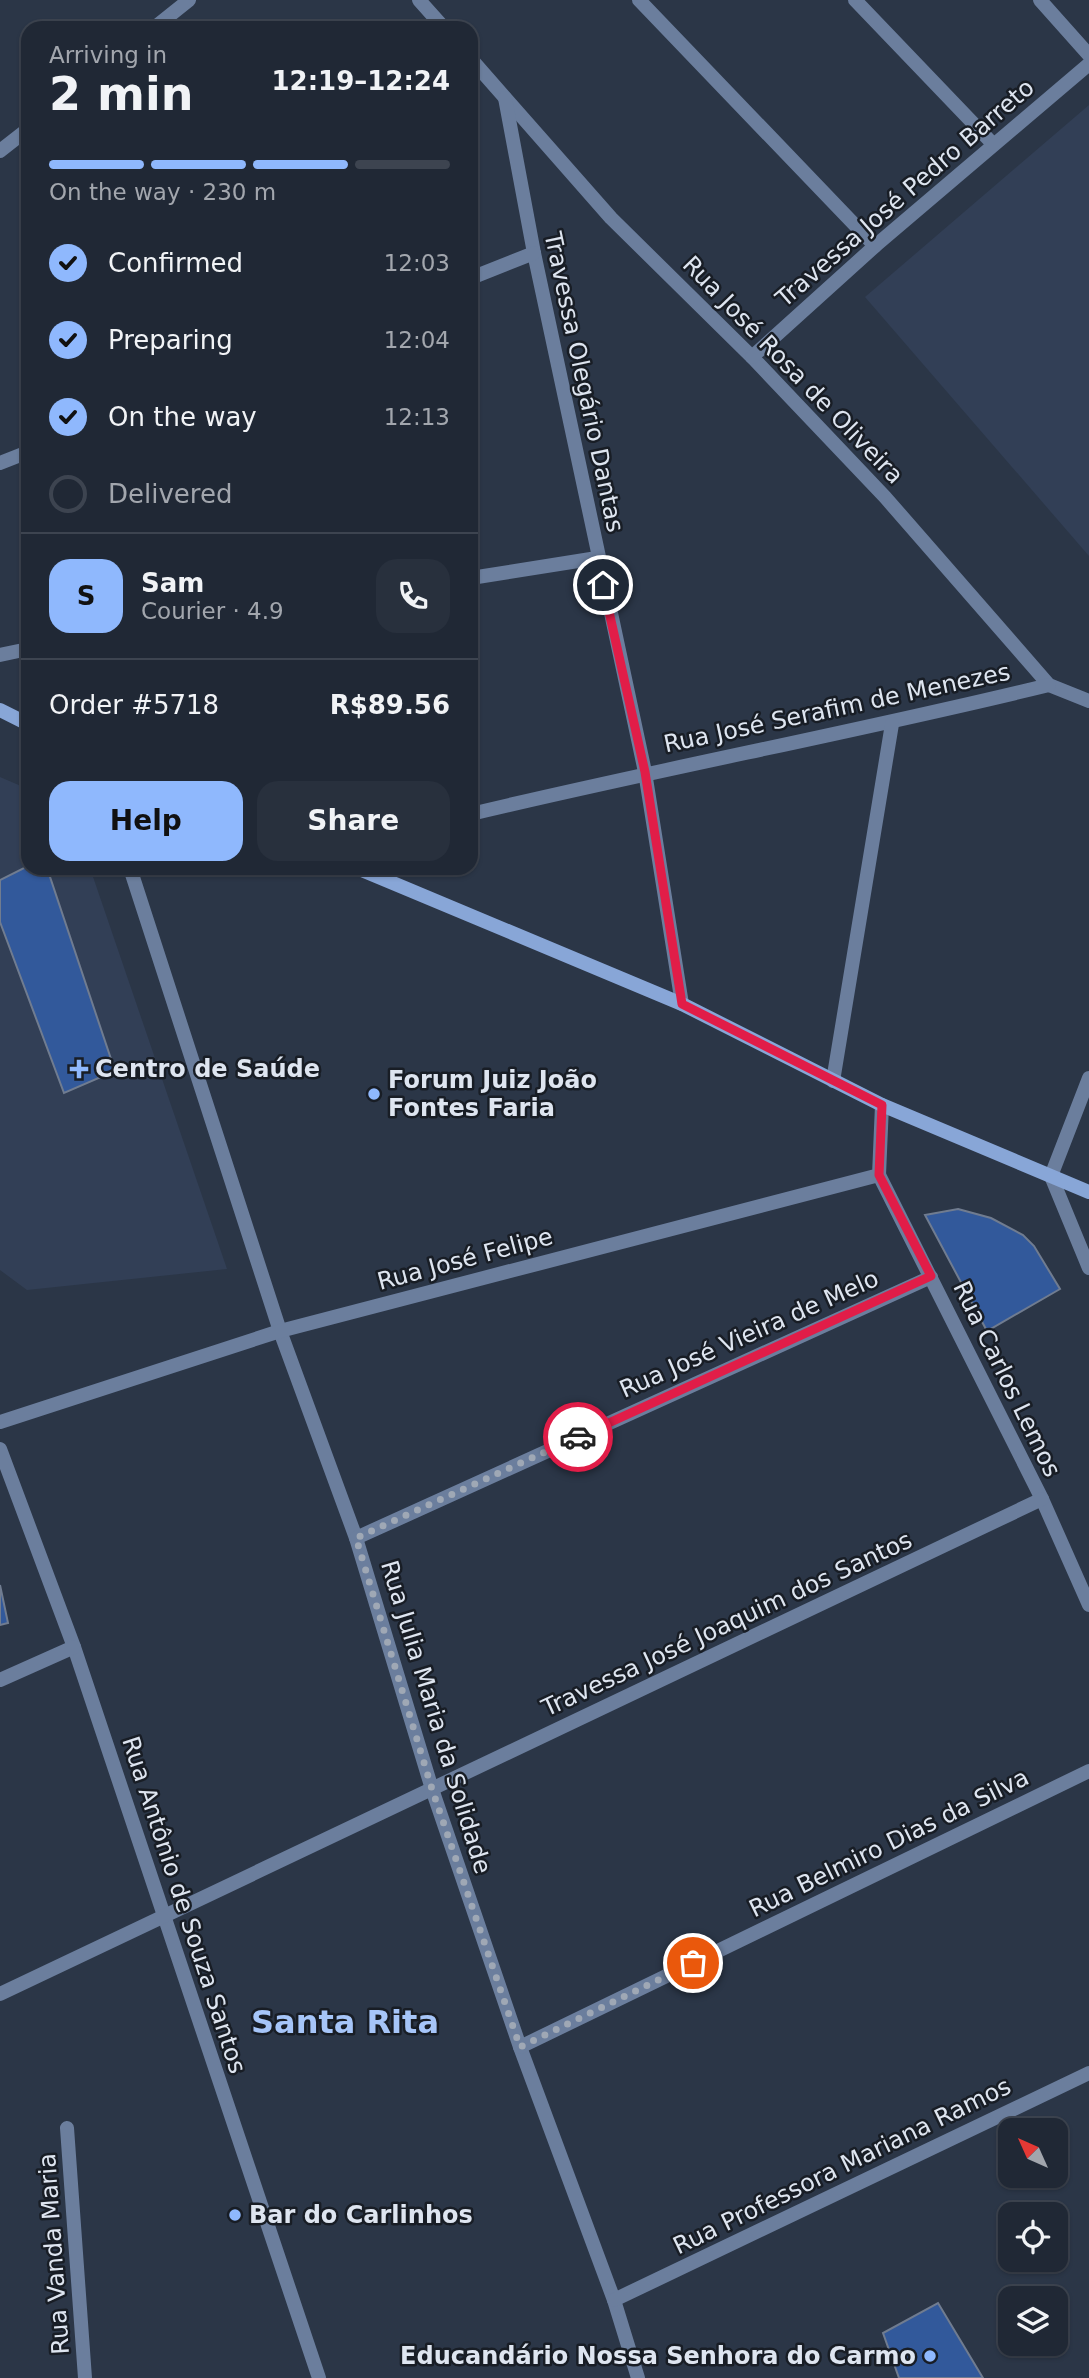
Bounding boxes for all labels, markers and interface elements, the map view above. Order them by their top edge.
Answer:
text: Arriving in [49,42,167,68]
text: 12:19–12:24 [271,66,450,96]
text: 2 min [49,67,193,121]
street label: Travessa José Pedro Barreto [769,73,1040,313]
text: On the way · 230 m [49,179,276,205]
street label: Travessa Olegário Dantas [538,228,630,535]
icon: check [49,244,87,282]
text: Confirmed [108,248,243,278]
text: 12:03 [384,250,450,276]
street label: Rua José Rosa de Oliveira [677,251,909,489]
icon: check [49,321,87,359]
text: Preparing [108,325,233,355]
text: 12:04 [384,327,450,353]
icon: check [49,398,87,436]
text: On the way [108,402,257,432]
text: 12:13 [384,404,450,430]
text: Delivered [108,479,232,509]
pin [573,555,633,615]
button: phone [376,559,450,633]
icon: home [584,566,622,604]
text: Sam [141,568,204,598]
text: S [77,581,95,611]
text: Courier · 4.9 [141,598,284,624]
street label: Rua José Serafim de Menezes [661,658,1013,758]
text: Order #5718 [49,690,219,720]
text: R$89.56 [330,690,450,720]
button: Help [49,781,243,861]
button: Share [257,781,450,861]
place label: Centro de Saúde [95,1055,320,1083]
marker: Centro de Saúde [69,1059,89,1079]
place label: Forum Juiz João Fontes Faria [388,1066,597,1122]
marker: Forum Juiz João Fontes Faria [366,1086,382,1102]
street label: Rua José Felipe [374,1222,556,1296]
street label: Rua José Vieira de Melo [615,1264,883,1404]
street label: Rua Carlos Lemos [947,1277,1067,1481]
courier [543,1402,613,1472]
icon: car [559,1418,597,1456]
street label: Travessa José Joaquim dos Santos [537,1526,916,1723]
street label: Rua Julia Maria da Solidade [375,1557,497,1877]
street label: Rua Antônio de Souza Santos [116,1733,252,2077]
street label: Rua Belmiro Dias da Silva [745,1763,1033,1923]
pin [663,1933,723,1993]
icon: bag [674,1944,712,1982]
district label: Santa Rita [251,2003,439,2041]
street label: Rua Professora Mariana Ramos [669,2072,1015,2260]
north arrow [998,2118,1068,2188]
map controls [998,2118,1068,2356]
street label: Rua Vanda Maria [33,2152,75,2356]
place label: Bar do Carlinhos [249,2201,473,2229]
button: locate [998,2202,1068,2272]
marker: Bar do Carlinhos [227,2207,243,2223]
button: layers [998,2286,1068,2356]
place label: Educandário Nossa Senhora do Carmo [400,2342,916,2370]
marker: Educandário Nossa Senhora do Carmo [922,2348,938,2364]

